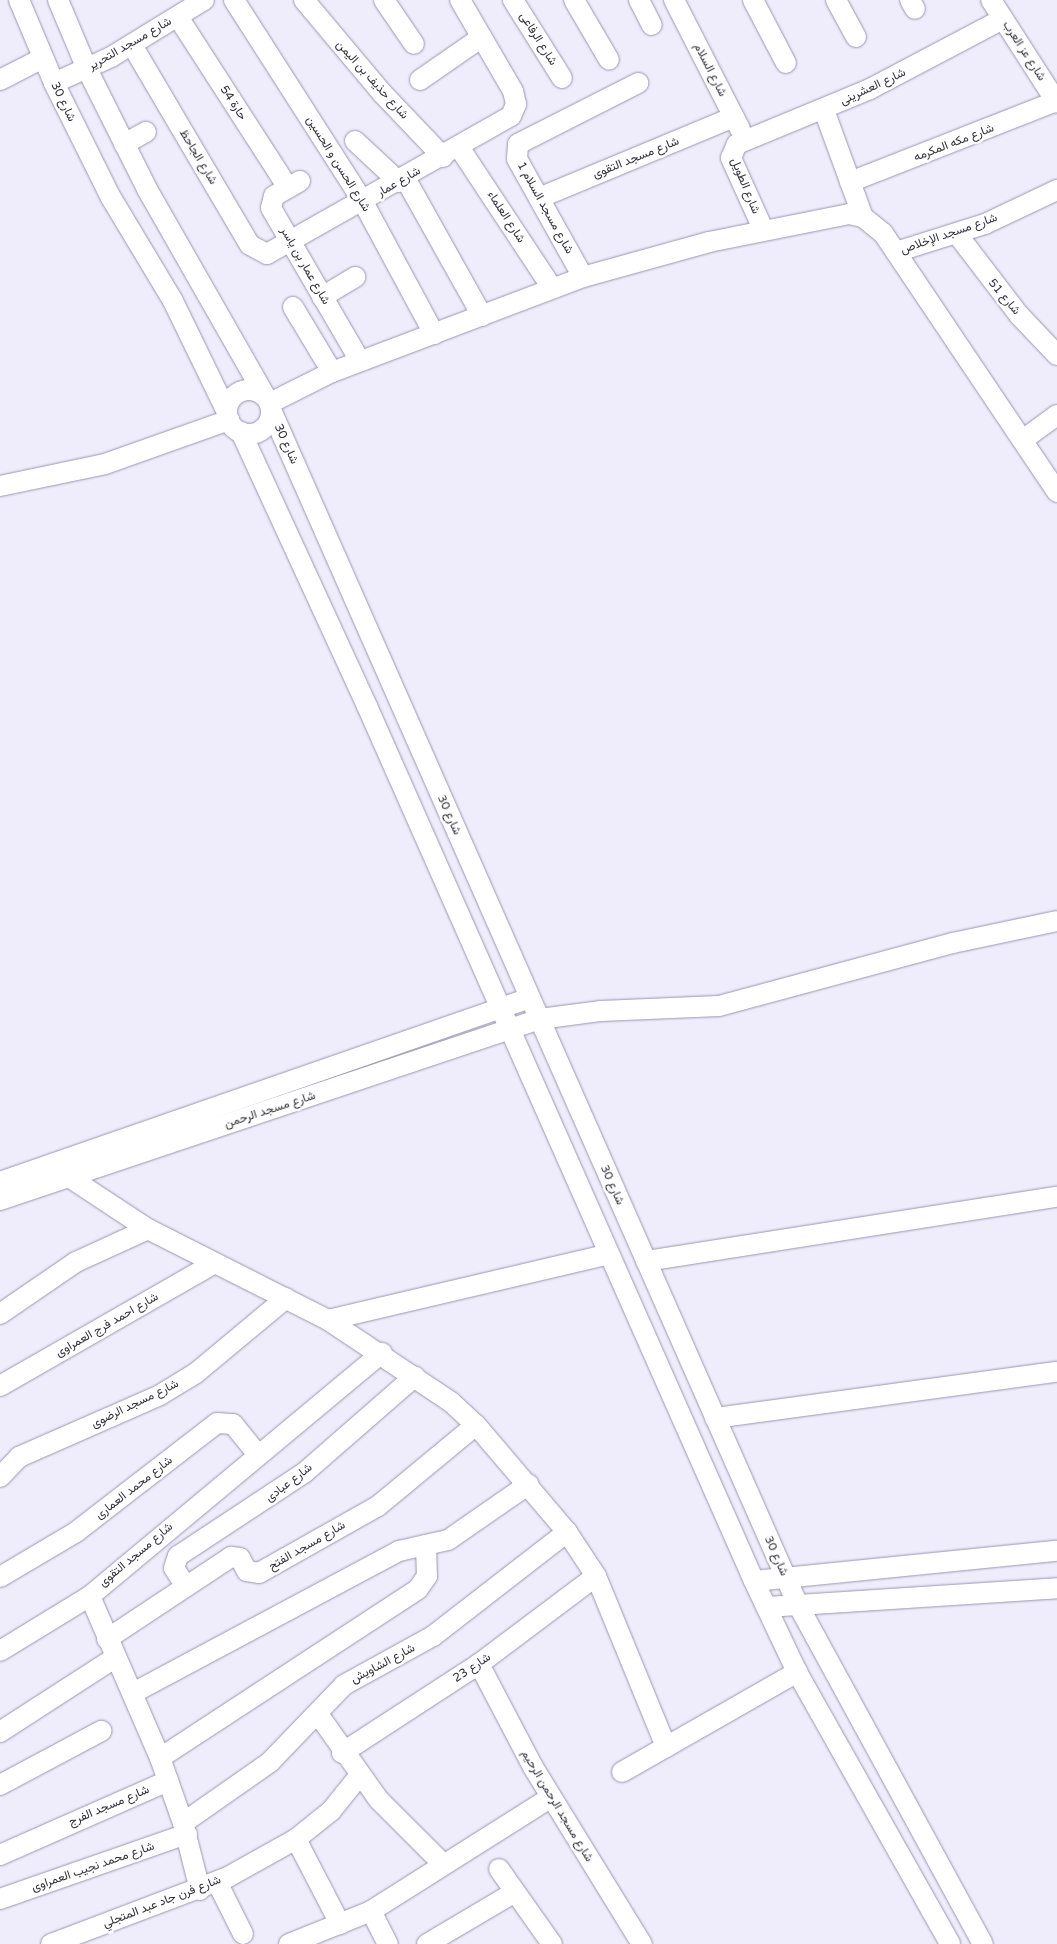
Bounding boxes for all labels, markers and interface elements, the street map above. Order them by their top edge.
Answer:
street label: شارع الرفاعى [516,10,560,68]
street label: شارع مسجد التحرير [86,14,174,74]
street label: شارع عز العرب [999,18,1049,84]
street label: شارع حذيف بن اليمن [333,38,411,122]
street label: شارع السلام [690,41,730,99]
street label: شارع العشرينى [838,66,908,108]
street label: شارع 30 [47,80,79,124]
street label: حارة 54 [217,83,249,123]
street label: شارع الحسن و الحسين [303,114,373,214]
street label: شارع مكه المكرمه [912,121,996,165]
street label: شارع الجاحظ [176,127,220,187]
street label: شارع مسجد التقوى [591,134,681,182]
street label: شارع الطويل [727,156,763,216]
street label: شارع مسجد السلام 1 [514,160,576,256]
street label: شارع عمار [375,164,423,200]
street label: شارع العلماء [484,188,528,246]
street label: شارع مسجد الإخلاص [899,211,999,257]
street label: شارع عمار بن ياسر [277,225,333,307]
street label: شارع 51 [985,276,1023,318]
street label: شارع 30 [271,422,301,466]
street label: شارع 30 [434,793,464,837]
street label: شارع مسجد الرحمن [223,1088,317,1132]
street label: شارع 30 [597,1163,627,1207]
street label: شارع احمد فرج العمراوى [53,1290,161,1360]
street label: شارع مسجد الرضوى [89,1377,181,1431]
street label: شارع محمد العمارى [93,1453,175,1523]
street label: شارع عبادى [263,1461,315,1505]
street label: شارع مسجد الفتح [266,1518,348,1574]
street label: شارع مسجد التقوى [96,1520,176,1590]
street label: شارع 30 [761,1534,791,1578]
street label: شارع الشاويش [348,1641,418,1687]
street label: شارع 23 [450,1650,494,1686]
street label: شارع مسجد الرحمن الرحيم [518,1747,596,1865]
street label: شارع مسجد الفرج [66,1783,152,1829]
street label: شارع محمد نجيب العمراوى [30,1839,156,1895]
street label: شارع فرن جاد عبد المتجلي [101,1873,223,1931]

